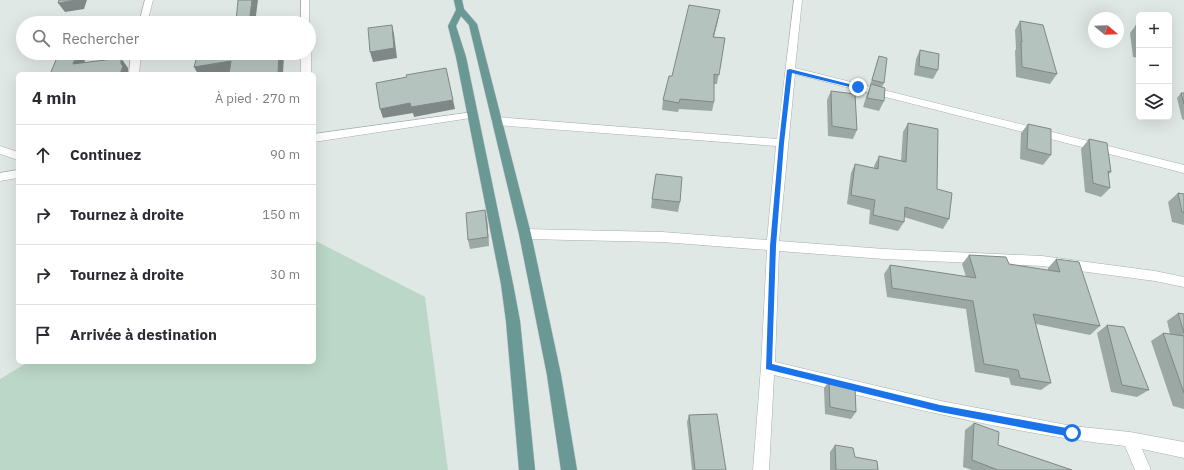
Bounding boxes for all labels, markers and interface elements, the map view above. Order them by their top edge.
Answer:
north arrow [1088,12,1124,48]
map controls [1136,12,1172,120]
button: + [1136,12,1172,48]
search box [16,16,316,60]
icon: search [30,27,52,49]
text: Rechercher [62,29,139,48]
button: − [1136,48,1172,84]
route end [849,78,867,96]
button: layers [1136,84,1172,120]
text: 4 min [32,87,76,109]
text: À pied · 270 m [215,90,300,107]
icon: ahead [32,144,54,166]
text: Continuez [70,145,141,164]
text: 90 m [270,146,300,163]
icon: right [32,204,54,226]
text: Tournez à droite [70,205,184,224]
text: 150 m [262,206,300,223]
icon: right [32,264,54,286]
text: Tournez à droite [70,265,184,284]
text: 30 m [270,266,300,283]
icon: arrive [32,324,54,346]
text: Arrivée à destination [70,325,217,344]
route start [1063,424,1081,442]

